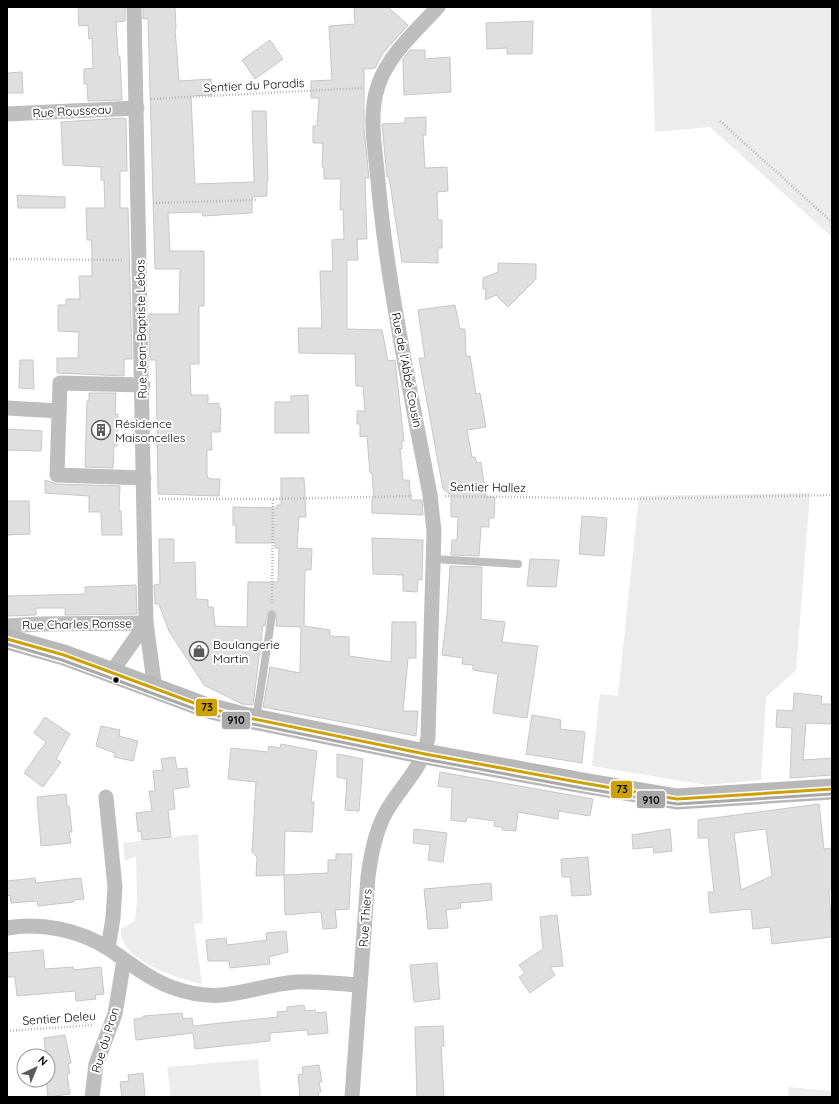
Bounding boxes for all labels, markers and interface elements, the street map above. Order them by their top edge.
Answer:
street label: Sentier du Paradis [203,75,305,95]
street label: Rue Rousseau [32,101,112,121]
street label: Rue Jean-Baptiste Lebas [132,259,150,399]
street label: Rue de l'Abbé Cousin [389,311,425,429]
place label: Résidence Maisoncelles [115,416,186,445]
building icon: Résidence Maisoncelles [90,419,112,441]
street label: Sentier Hallez [450,479,526,495]
street label: Rue Charles Ronsse [22,616,132,632]
place label: Boulangerie Martin [213,637,280,666]
shop icon: Boulangerie Martin [188,640,210,662]
unlabelled marker [111,675,121,685]
line badge: 73 [195,698,218,717]
text: 73 [201,700,213,714]
line badge: 910 [221,711,251,730]
text: 910 [227,713,245,727]
line badge: 73 [610,780,633,799]
text: 73 [616,782,628,796]
line badge: 910 [636,790,666,809]
text: 910 [642,793,660,807]
street label: Rue Thiers [355,888,375,948]
street label: Rue du Pron [88,1005,122,1075]
street label: Sentier Deleu [22,1008,96,1028]
north arrow [16,1048,56,1088]
text: N [35,1053,51,1069]

